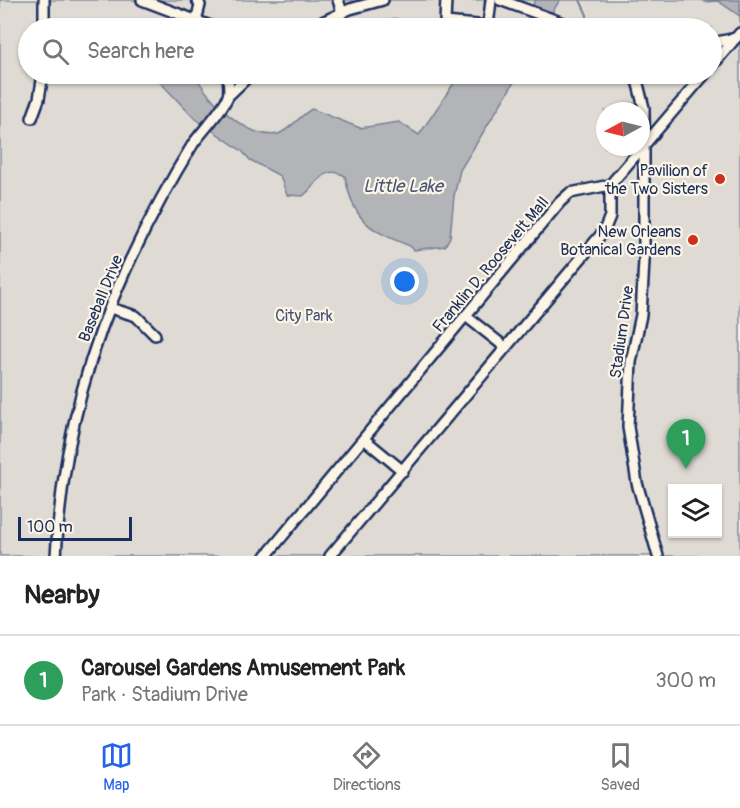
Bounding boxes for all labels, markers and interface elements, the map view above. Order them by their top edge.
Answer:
search box [18,18,722,84]
icon: search [39,35,72,68]
text: Search here [87,37,194,65]
north arrow [596,102,650,156]
place label: Pavilion of the Two Sisters [604,161,708,199]
marker: Pavilion of the Two Sisters [713,172,727,186]
water label: Little Lake [363,175,445,198]
street label: Franklin D. Roosevelt Mall [428,193,553,337]
place label: New Orleans Botanical Gardens [560,222,681,260]
marker: New Orleans Botanical Gardens [686,233,700,247]
street label: Baseball Drive [74,252,127,345]
your location [390,267,419,296]
street label: Stadium Drive [606,284,638,380]
park label: City Park [275,306,333,326]
pin: 1 [666,420,706,469]
map controls [668,484,722,538]
button: layers [668,484,722,538]
scale bar [18,514,132,542]
text: 100 m [27,517,73,537]
text: Nearby [24,579,100,611]
text: Carousel Gardens Amusement Park [81,654,405,682]
text: 1 [40,668,47,693]
text: 300 m [655,668,716,693]
text: Park · Stadium Drive [81,682,248,707]
tab: Map [100,739,133,795]
tab: Directions [333,739,401,795]
tab: Saved [600,739,640,795]

